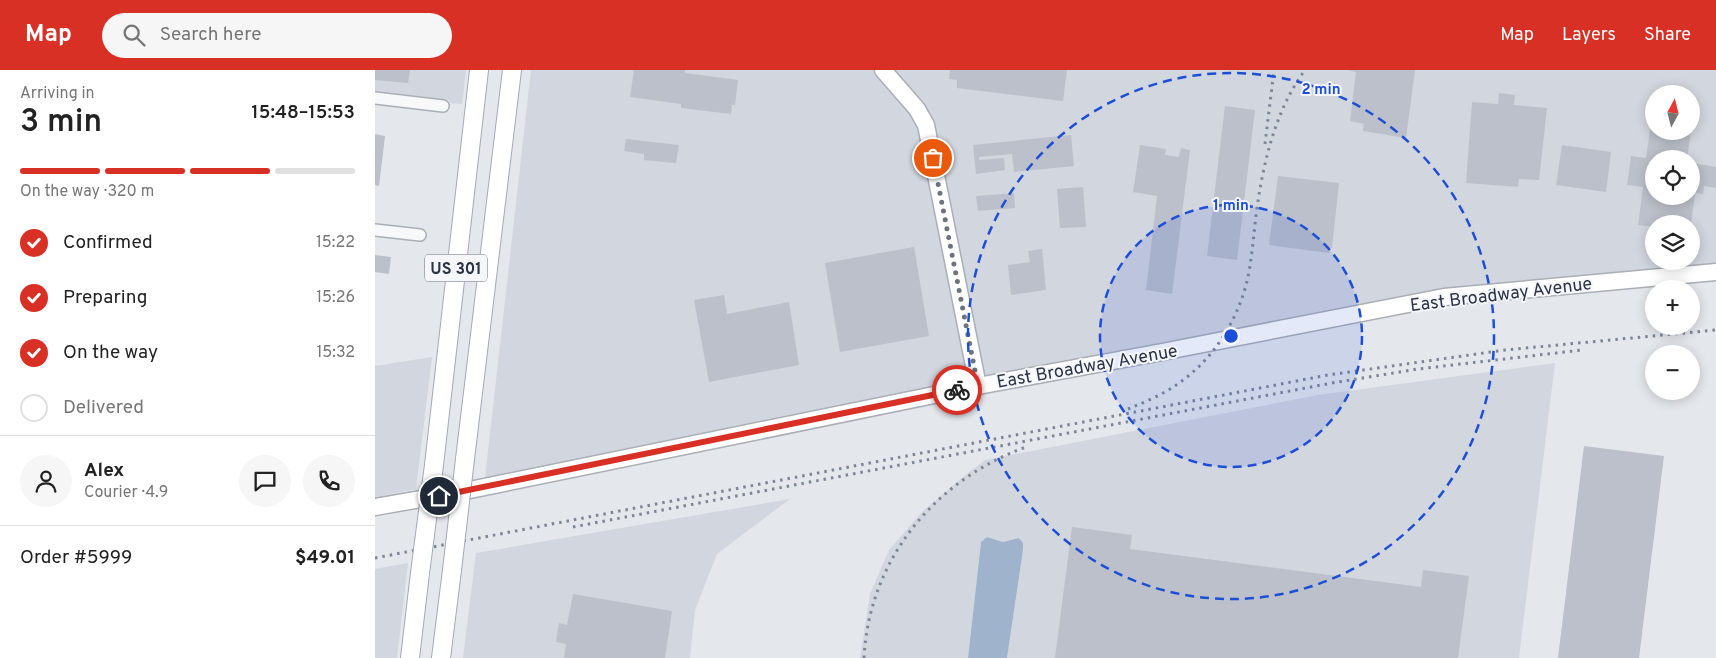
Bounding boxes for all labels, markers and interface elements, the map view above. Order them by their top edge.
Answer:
search box [102,13,452,58]
text: Map [25,20,72,50]
icon: search [120,21,148,49]
text: Search here [160,23,261,47]
text: Map [1500,24,1534,47]
text: Layers [1562,24,1616,47]
text: Share [1644,24,1691,47]
text: 2 min [1301,81,1341,100]
text: Arriving in [20,84,95,104]
north arrow [1645,85,1700,140]
map controls [1645,85,1700,400]
text: 15:48–15:53 [251,101,355,125]
text: 3 min [20,103,102,143]
pin [912,137,954,179]
icon: bag [919,144,947,172]
button: locate [1645,150,1700,205]
text: On the way · 320 m [20,182,154,202]
text: 1 min [1213,197,1249,216]
button: layers [1645,215,1700,270]
icon: check [20,229,48,257]
text: Confirmed [63,231,153,255]
text: 15:22 [316,233,355,253]
road number: US 301 [425,254,487,282]
street label: East Broadway Avenue [1409,273,1594,318]
button: + [1645,280,1700,335]
icon: check [20,284,48,312]
text: Preparing [63,286,147,310]
text: 15:26 [316,288,355,308]
centre of rings [1222,327,1240,345]
icon: check [20,339,48,367]
street label: East Broadway Avenue [995,340,1180,395]
text: On the way [63,341,158,365]
text: 15:32 [316,343,355,363]
button: − [1645,345,1700,400]
courier [932,365,982,415]
icon: bike [943,376,971,404]
text: Delivered [63,396,144,420]
button: person [20,455,72,507]
button: chat [239,455,291,507]
button: phone [303,455,355,507]
text: Alex [84,459,124,483]
pin [418,475,460,517]
icon: home [425,482,453,510]
text: Courier · 4.9 [84,483,168,503]
text: Order #5999 [20,546,132,570]
text: $49.01 [295,546,355,570]

